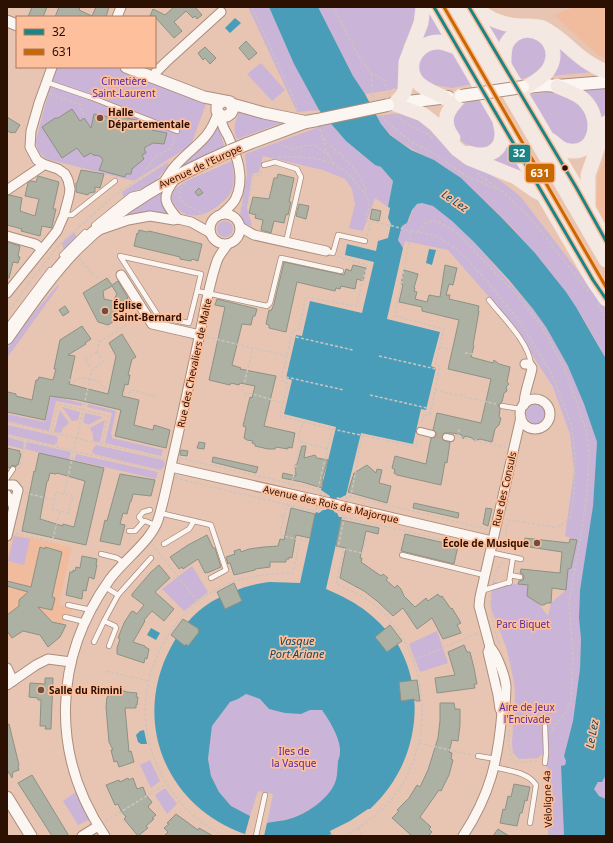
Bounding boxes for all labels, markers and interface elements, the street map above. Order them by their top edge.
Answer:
legend [16,16,156,68]
text: 32 [52,23,66,40]
text: 631 [52,43,73,60]
park label: Cimetière Saint-Laurent [92,74,156,100]
place label: Halle Départementale [108,105,190,131]
marker: Halle Départementale [95,113,105,123]
street label: Avenue de l'Europe [156,140,244,191]
line badge: 32 [508,144,531,163]
text: 32 [513,145,525,160]
line badge: 631 [525,163,555,183]
unlabelled marker [560,163,570,173]
text: 631 [531,165,549,180]
water label: Le Lez [439,186,472,215]
street label: Rue des Chevaliers de Malte [173,297,215,429]
place label: Église Saint-Bernard [113,298,182,324]
marker: Église Saint-Bernard [100,306,110,316]
street label: Rue des Consuls [489,450,519,528]
street label: Avenue des Rois de Majorque [262,482,401,527]
place label: École de Musique [443,536,529,550]
marker: École de Musique [532,538,542,548]
park label: Parc Biquet [496,617,550,631]
water label: Vasque Port Ariane [270,633,325,661]
place label: Salle du Rimini [49,683,122,697]
marker: Salle du Rimini [36,685,46,695]
park label: Aire de Jeux l'Encivade [499,700,555,726]
water label: Le Lez [581,718,602,750]
park label: Iles de la Vasque [272,744,317,770]
street label: Véloligne 4a [539,770,555,828]

